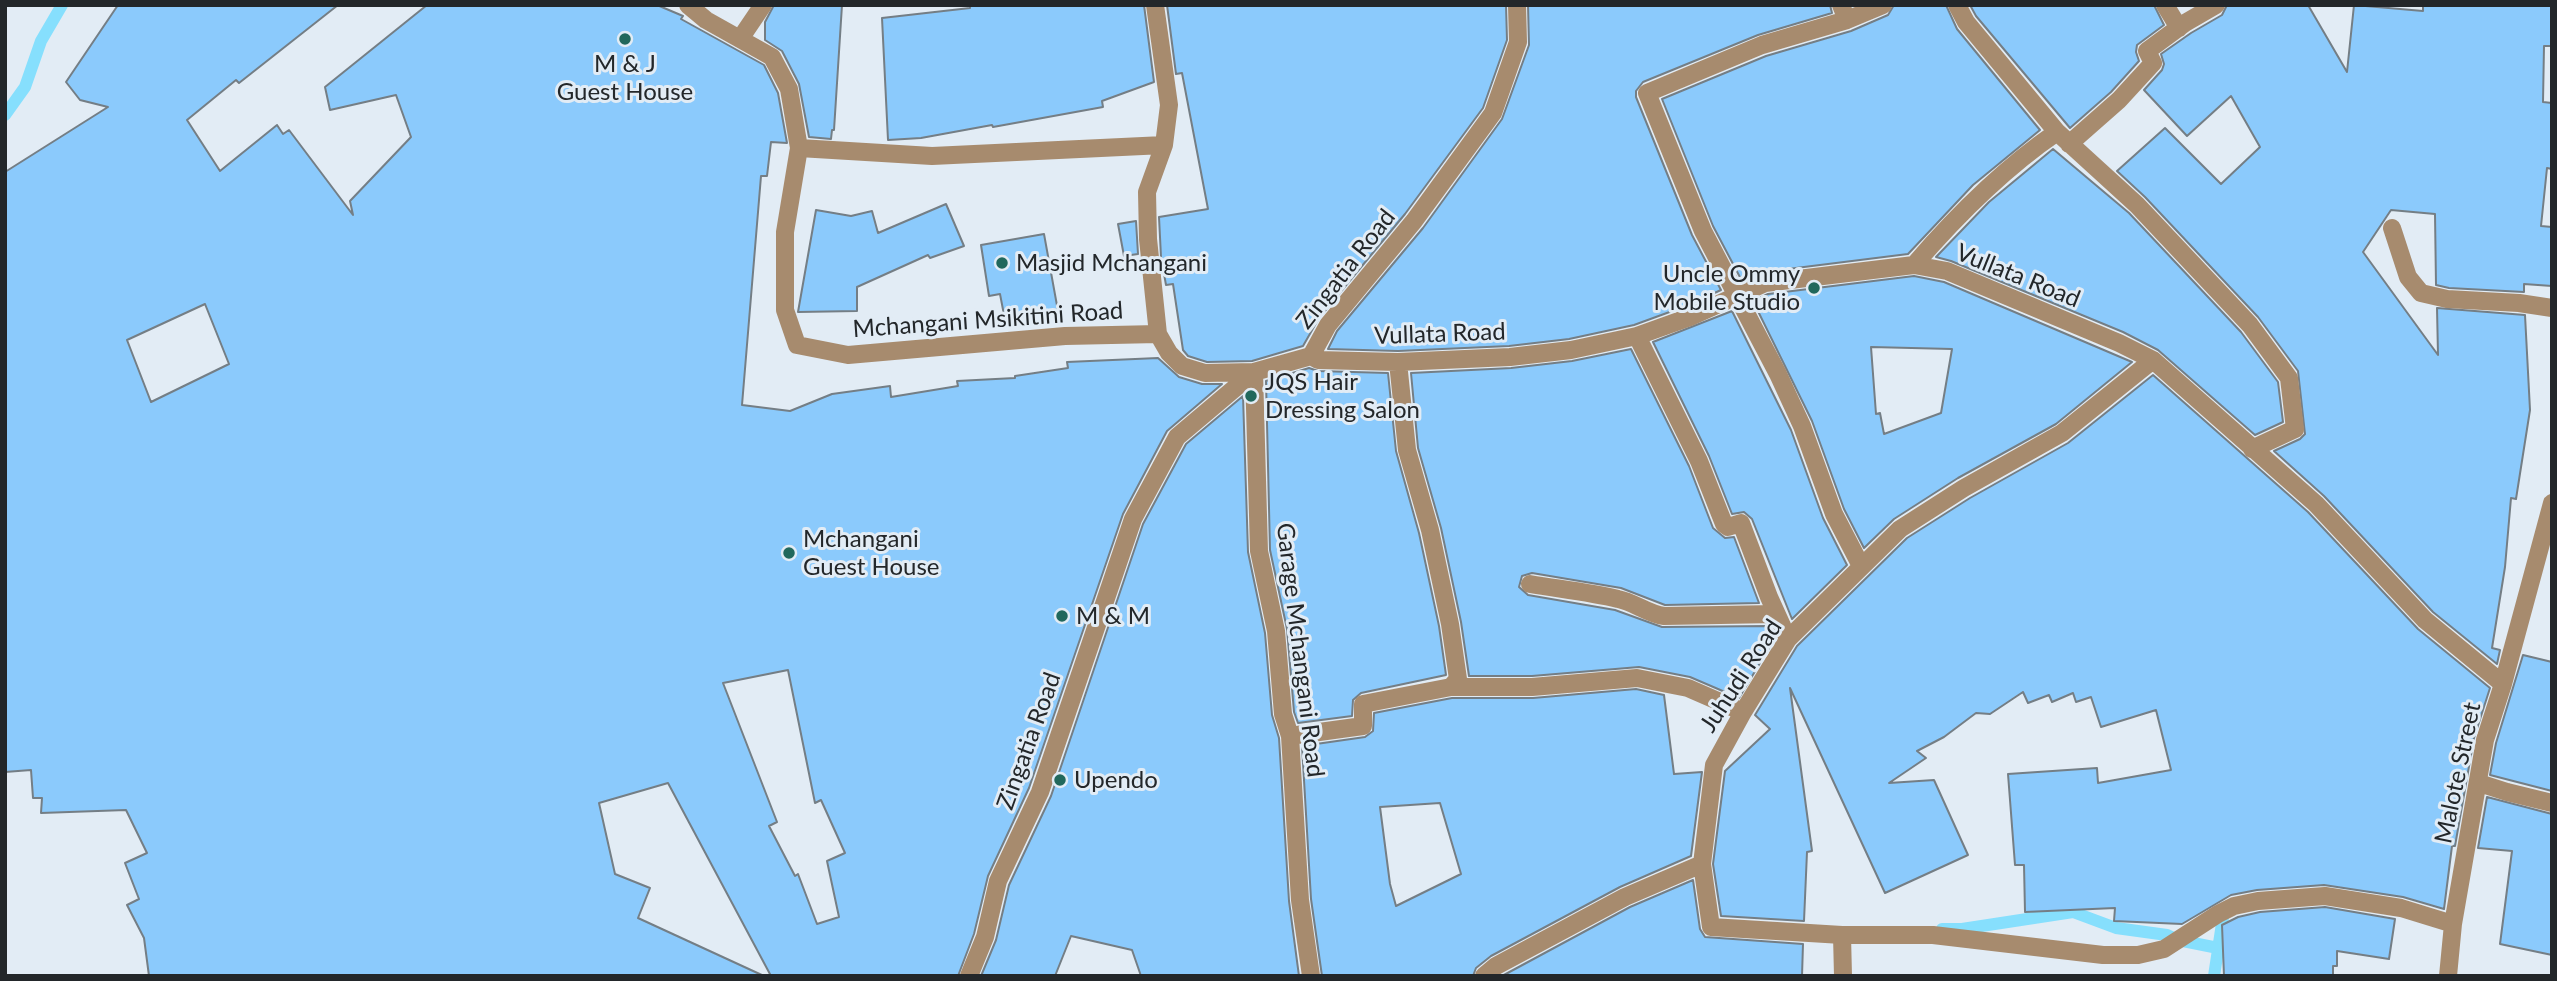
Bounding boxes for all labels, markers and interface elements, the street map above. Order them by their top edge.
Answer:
marker: M & J Guest House [617,31,633,47]
place label: M & J Guest House [557,50,693,106]
street label: Zingatia Road [1290,203,1402,335]
street label: Vullata Road [1952,238,2084,314]
place label: Masjid Mchangani [1016,249,1207,277]
marker: Masjid Mchangani [994,255,1010,271]
place label: Uncle Ommy Mobile Studio [1654,260,1800,316]
marker: Uncle Ommy Mobile Studio [1806,280,1822,296]
street label: Mchangani Msikitini Road [852,296,1124,344]
street label: Vullata Road [1374,317,1506,351]
place label: JQS Hair Dressing Salon [1265,368,1420,424]
marker: JQS Hair Dressing Salon [1243,388,1259,404]
street label: Garage Mchangani Road [1270,521,1330,779]
place label: Mchangani Guest House [803,525,940,581]
marker: Mchangani Guest House [781,545,797,561]
place label: M & M [1076,602,1150,630]
marker: M & M [1054,608,1070,624]
street label: Juhudi Road [1694,614,1788,738]
street label: Zingatia Road [991,668,1067,814]
street label: Malote Street [2429,700,2487,846]
place label: Upendo [1074,766,1158,794]
marker: Upendo [1052,772,1068,788]

